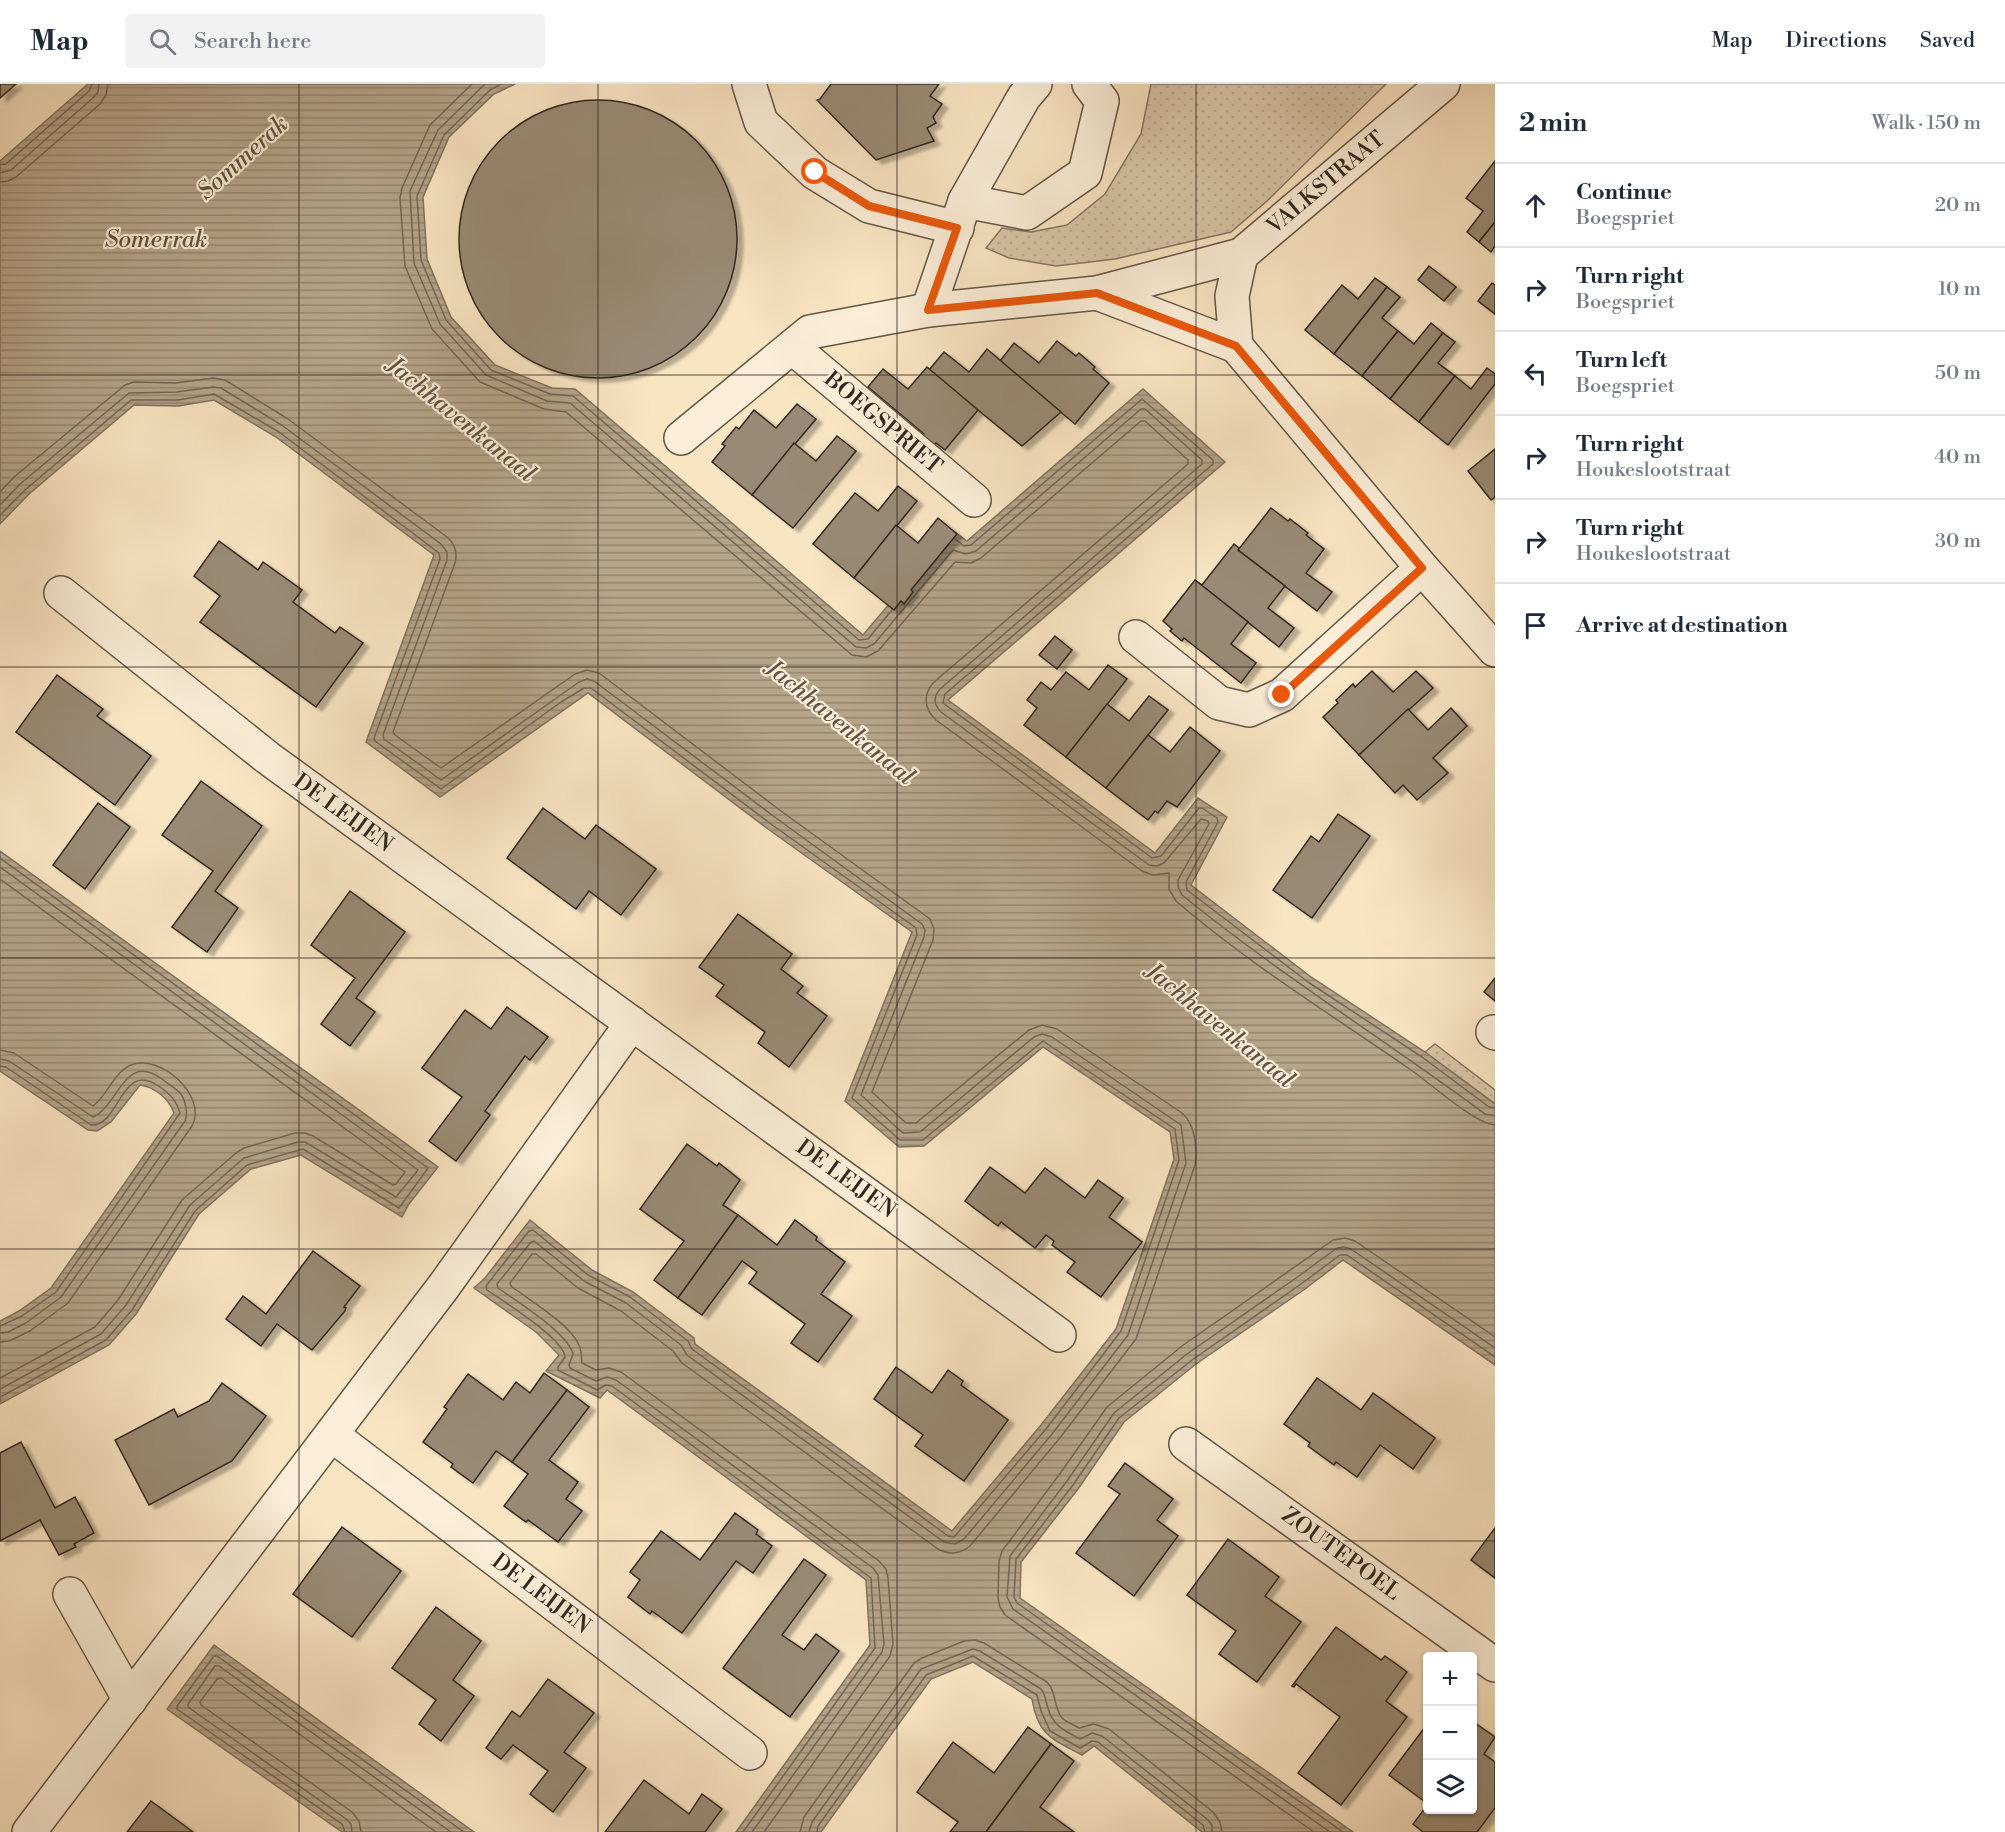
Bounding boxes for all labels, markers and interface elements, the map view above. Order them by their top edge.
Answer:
search box [125,14,545,68]
text: Map [30,24,89,59]
icon: search [146,25,179,58]
text: Search here [194,28,311,55]
text: Map [1711,28,1753,54]
text: Directions [1786,28,1887,54]
text: Saved [1920,28,1975,54]
text: 2 min [1519,107,1587,139]
water label: Sommerak [191,109,295,207]
text: Walk · 150 m [1872,111,1981,136]
street label: VALKSTRAAT [1261,126,1391,241]
route start [801,158,827,184]
text: Continue [1576,179,1672,206]
icon: ahead [1519,189,1552,222]
text: 20 m [1935,193,1981,218]
text: Boegspriet [1576,206,1675,231]
water label: Somerrak [105,225,207,255]
text: Turn right [1576,263,1684,290]
icon: right [1519,273,1552,306]
text: 10 m [1938,277,1981,302]
text: Boegspriet [1576,290,1675,315]
text: Turn left [1576,347,1667,374]
water label: Jachhavenkanaal [378,349,542,489]
icon: left [1519,357,1552,390]
text: 50 m [1935,361,1981,386]
street label: BOEGSPRIET [818,365,947,480]
text: Boegspriet [1576,374,1675,399]
text: Turn right [1576,431,1684,458]
icon: right [1519,441,1552,474]
text: 40 m [1934,445,1981,470]
text: Houkeslootstraat [1576,458,1731,483]
text: Turn right [1576,515,1684,542]
icon: right [1519,525,1552,558]
text: 30 m [1935,529,1981,554]
text: Houkeslootstraat [1576,542,1731,567]
icon: arrive [1519,609,1552,642]
text: Arrive at destination [1576,612,1788,639]
water label: Jachhavenkanaal [757,652,921,792]
route end [1268,681,1294,707]
street label: DE LEIJEN [288,768,399,859]
water label: Jachhavenkanaal [1137,955,1301,1095]
street label: DE LEIJEN [791,1134,902,1225]
street label: ZOUTEPOEL [1276,1502,1406,1606]
street label: DE LEIJEN [486,1548,596,1640]
map controls [1423,1652,1477,1814]
button: + [1423,1652,1477,1706]
button: − [1423,1706,1477,1760]
button: layers [1423,1760,1477,1814]

